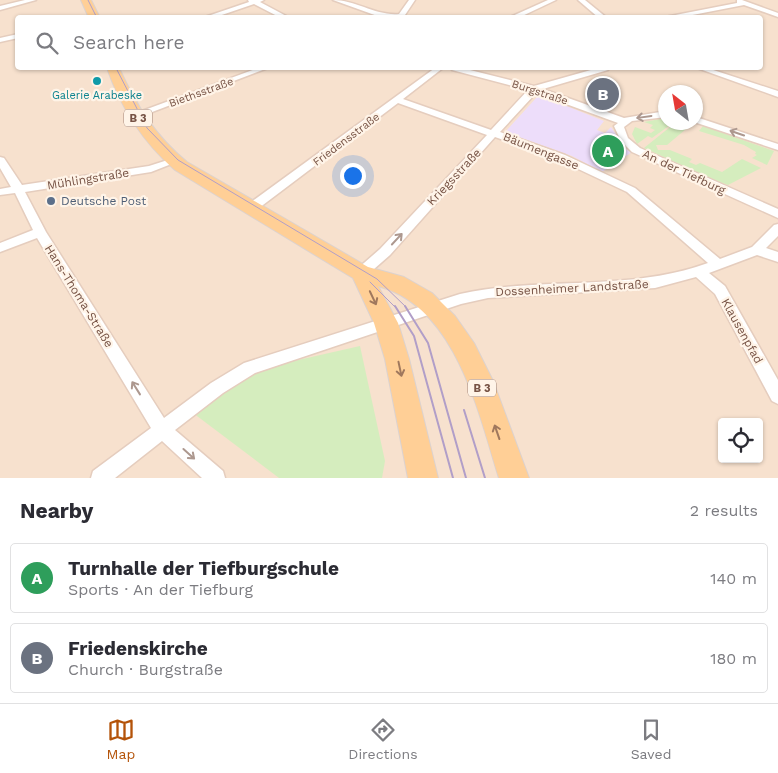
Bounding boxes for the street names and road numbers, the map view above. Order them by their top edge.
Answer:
street label: Biethsstraße [167,75,235,110]
street label: Burgstraße [510,77,570,108]
road number: B 3 [124,110,152,126]
street label: Friedensstraße [310,110,382,169]
street label: Bäumengasse [501,129,581,173]
street label: Kriegsstraße [424,146,484,208]
street label: An der Tiefburg [640,147,728,198]
street label: Mühlingstraße [46,166,130,192]
street label: Hans-Thoma-Straße [42,242,116,350]
street label: Dossenheimer Landstraße [495,277,649,299]
street label: Klausenpfad [718,296,766,366]
road number: B 3 [468,379,496,396]

